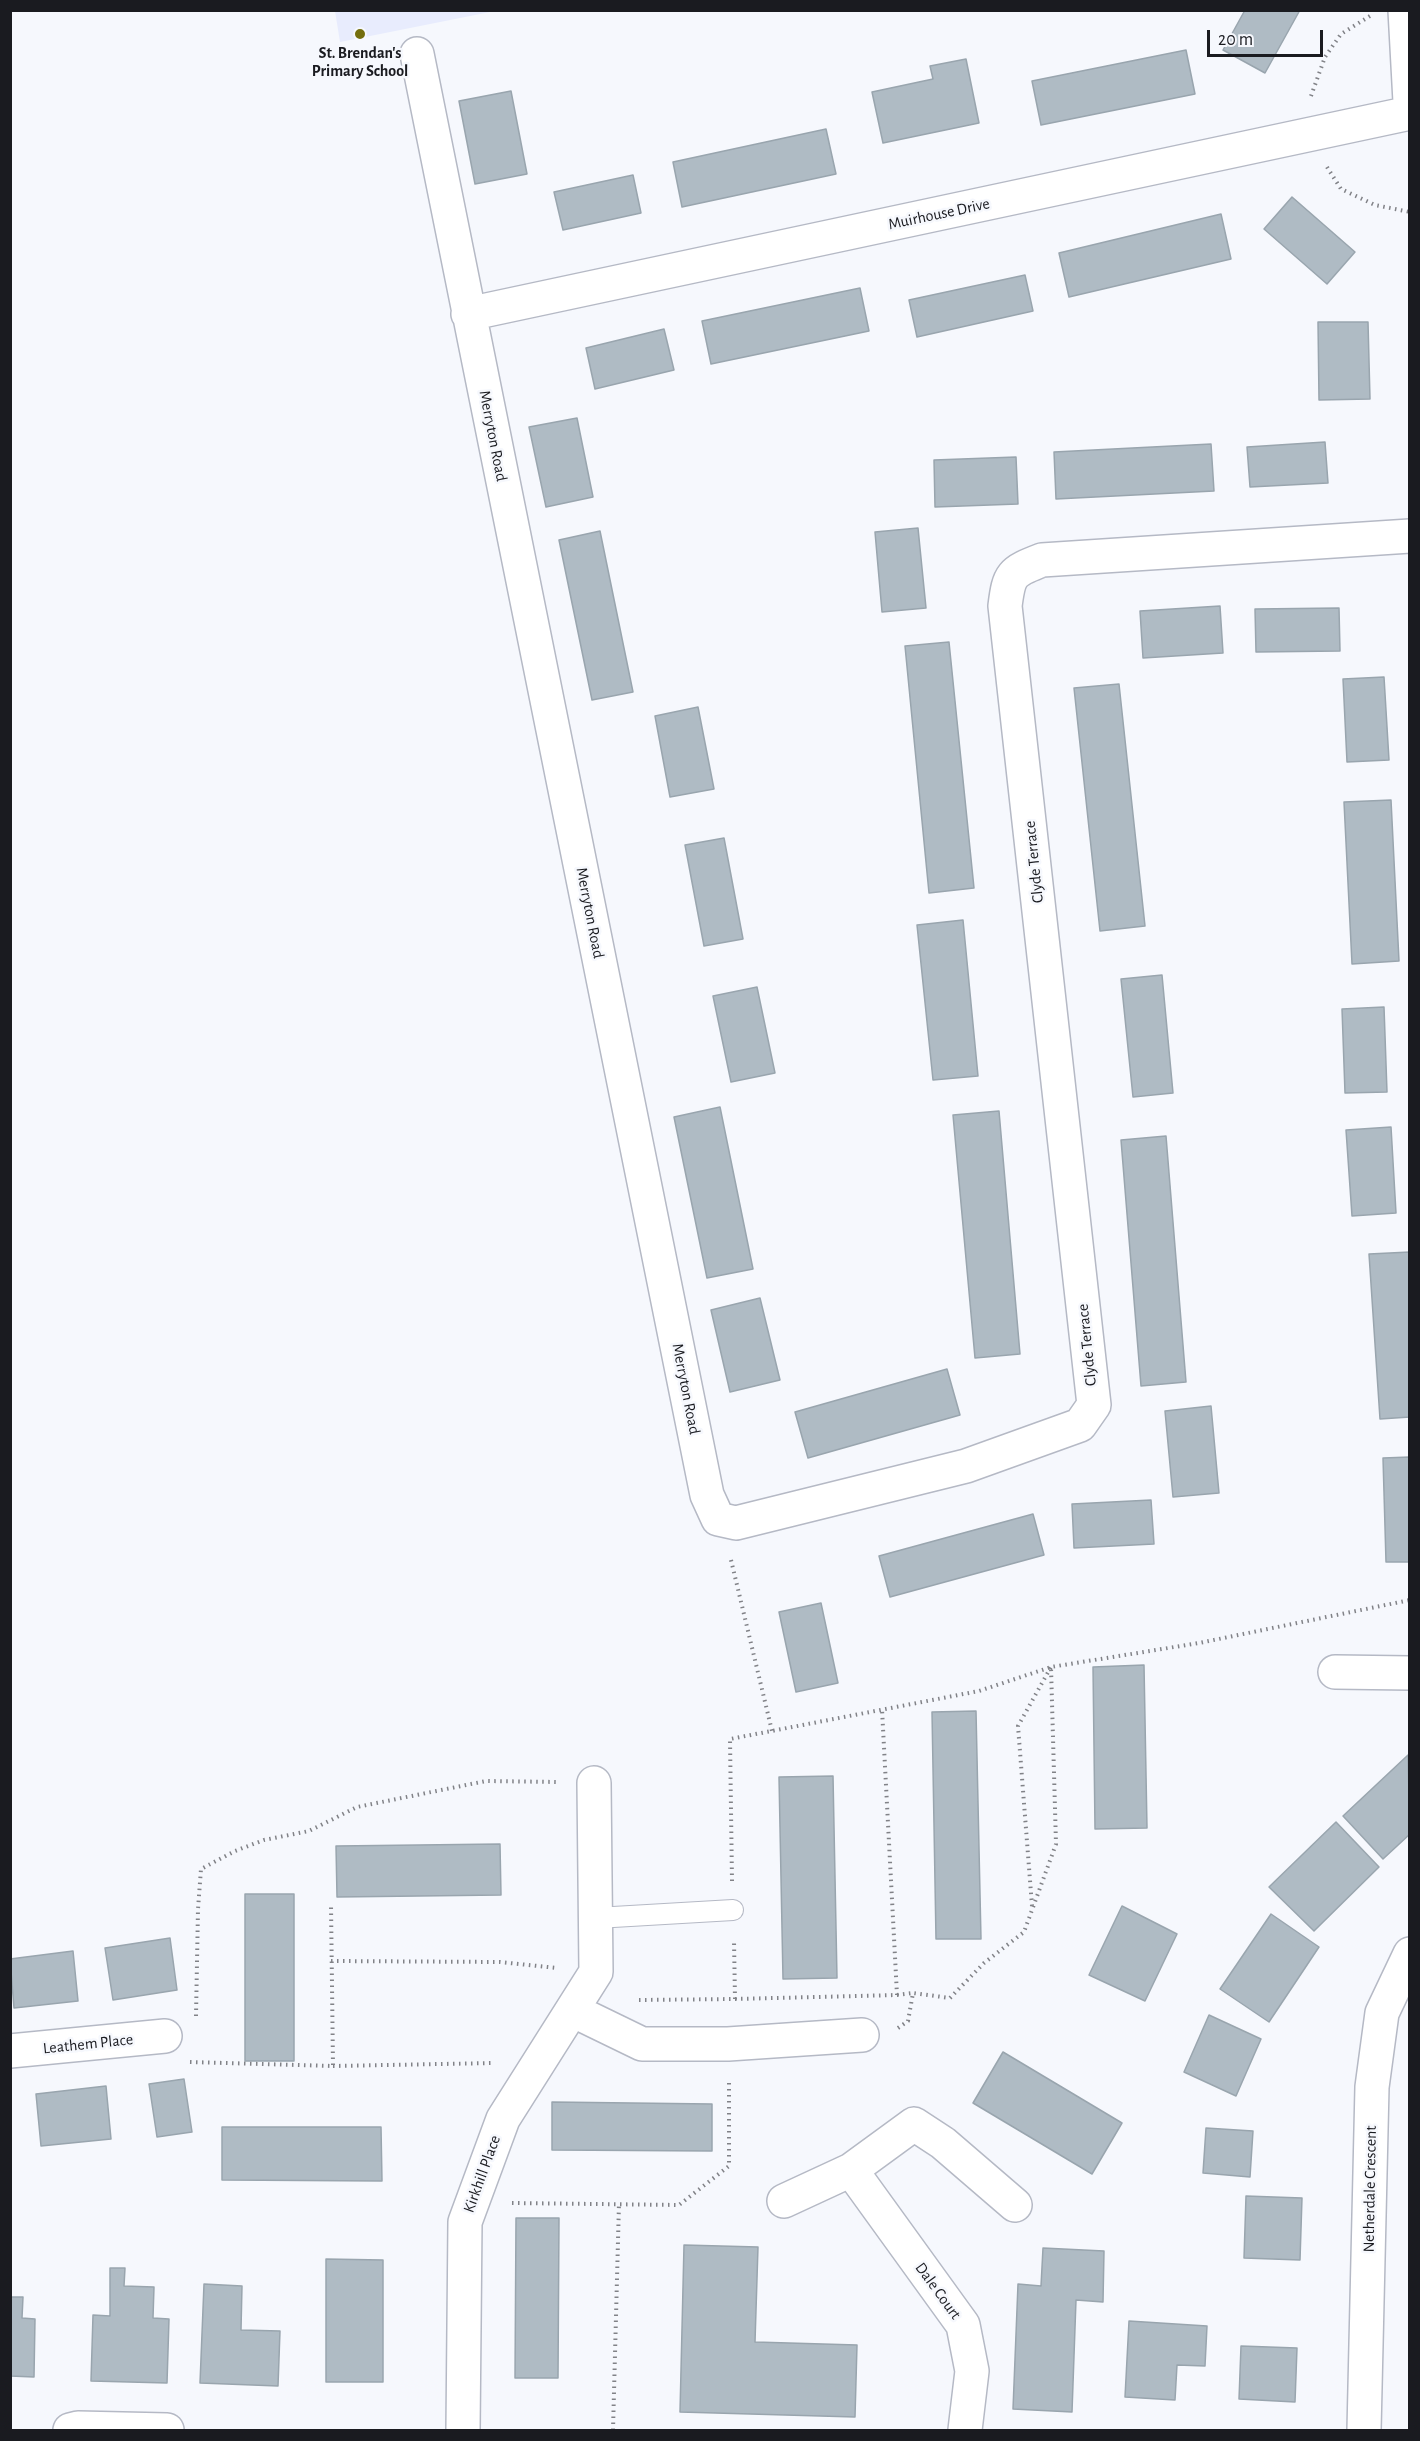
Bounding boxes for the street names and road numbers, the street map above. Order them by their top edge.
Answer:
street label: Muirhouse Drive [887,194,991,234]
street label: Merryton Road [475,389,511,483]
street label: Clyde Terrace [1020,820,1048,904]
street label: Merryton Road [572,866,608,960]
street label: Clyde Terrace [1073,1303,1101,1387]
street label: Merryton Road [668,1342,704,1436]
street label: Leathem Place [42,2030,134,2058]
street label: Netherdale Crescent [1359,2125,1381,2253]
street label: Kirkhill Place [459,2133,505,2215]
street label: Dale Court [911,2259,965,2323]

